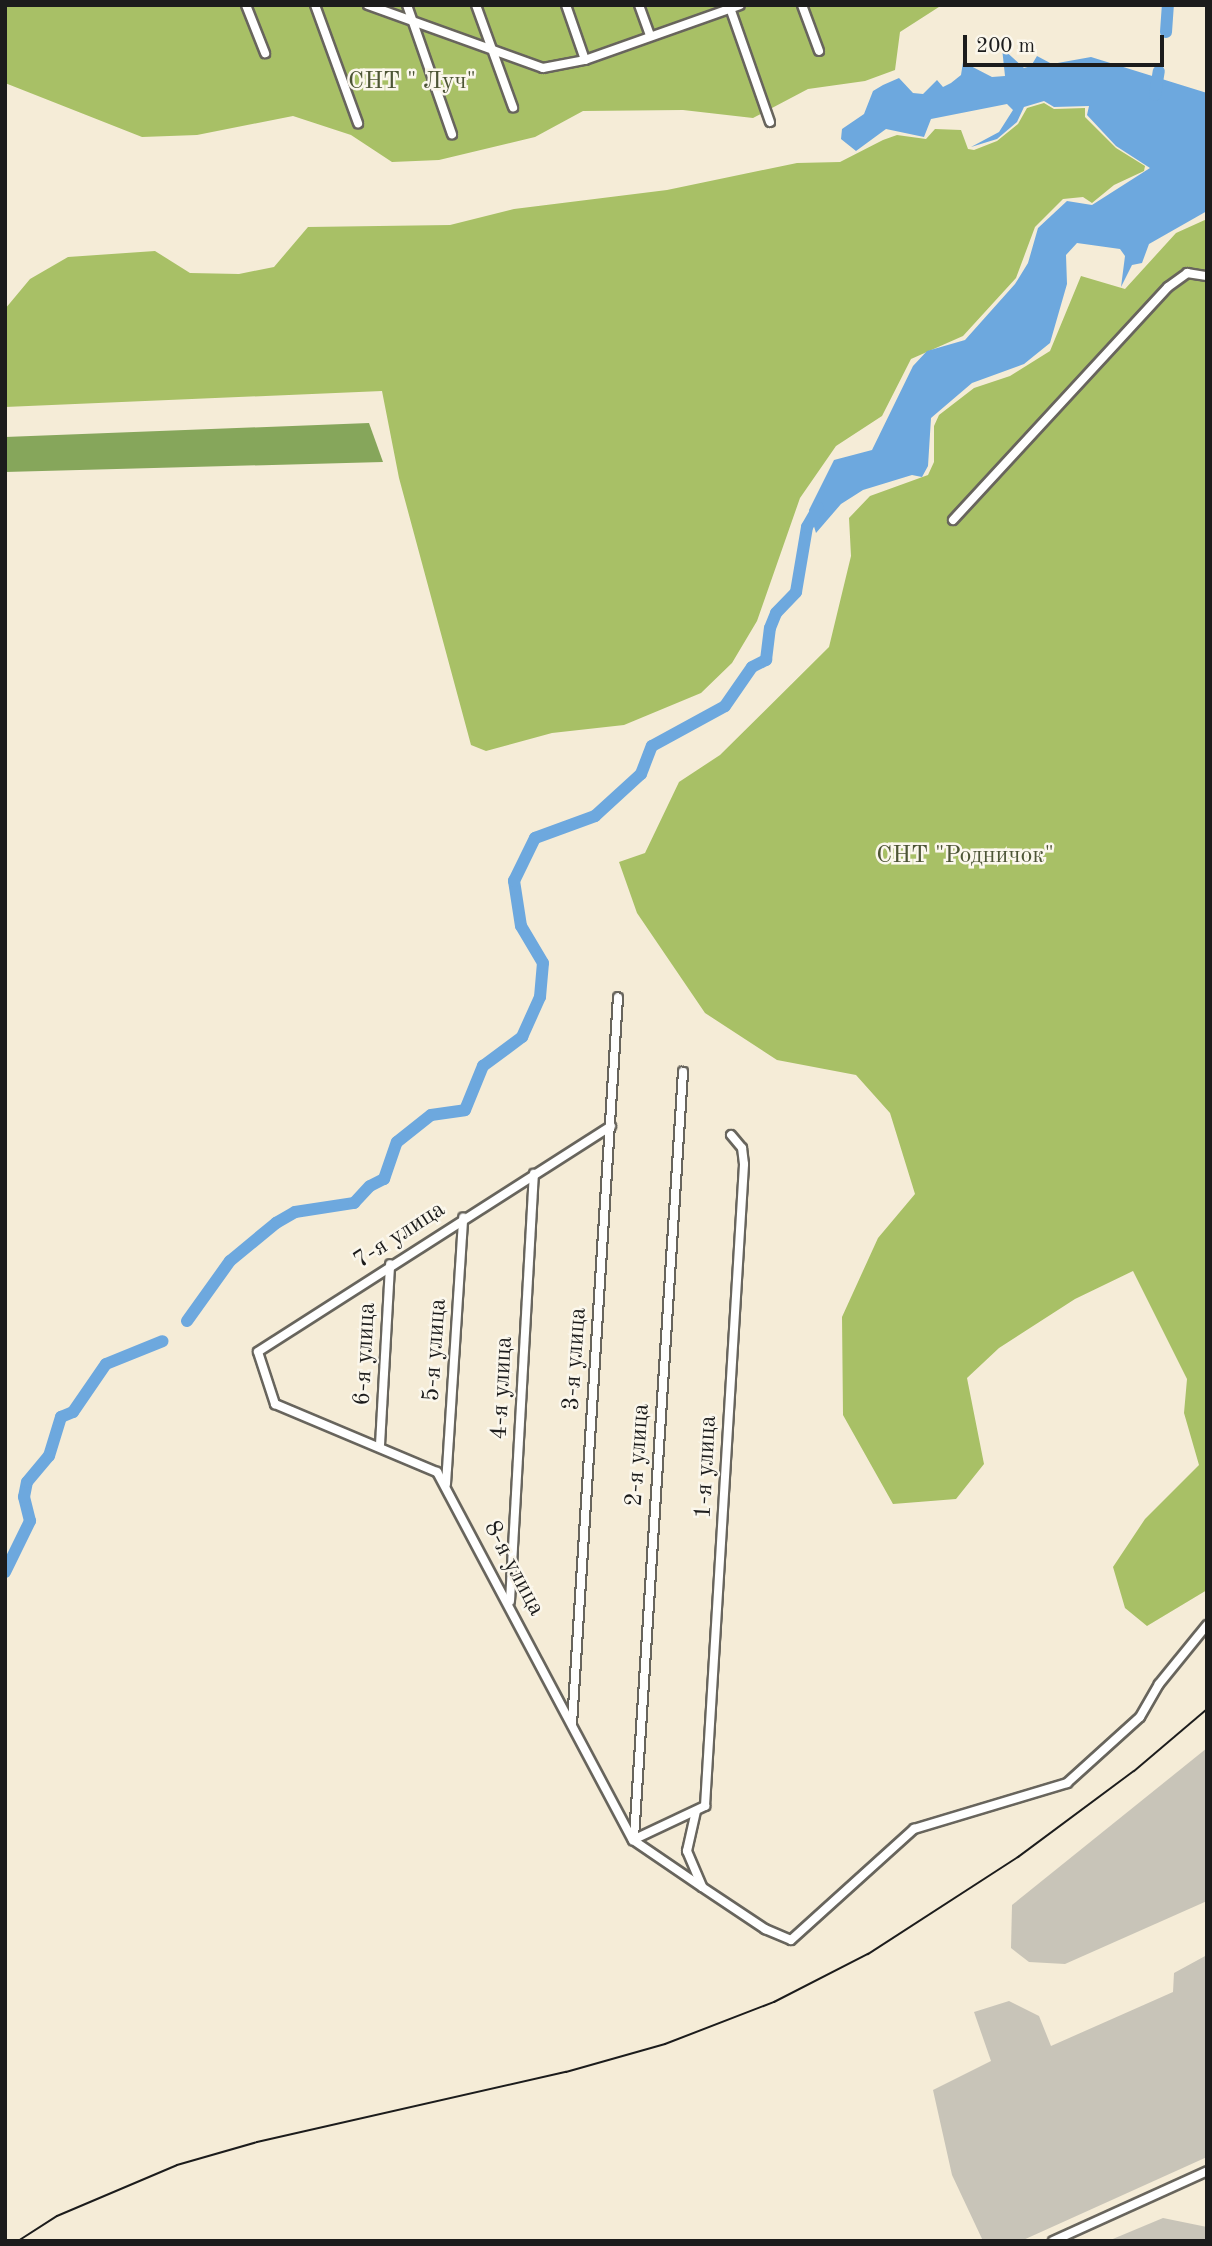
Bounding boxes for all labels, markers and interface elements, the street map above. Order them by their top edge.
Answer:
scale bar [967,21,1168,65]
text: 200 m [976,36,1035,57]
park label: СНТ " Луч" [348,69,476,97]
park label: СНТ "Родничок" [876,843,1054,871]
street label: 7-я улица [349,1196,451,1276]
street label: 5-я улица [418,1297,454,1403]
street label: 6-я улица [349,1302,383,1406]
street label: 3-я улица [558,1306,594,1412]
street label: 4-я улица [486,1336,520,1440]
street label: 2-я улица [621,1402,657,1508]
street label: 1-я улица [690,1415,724,1519]
street label: 8-я улица [476,1517,550,1621]

